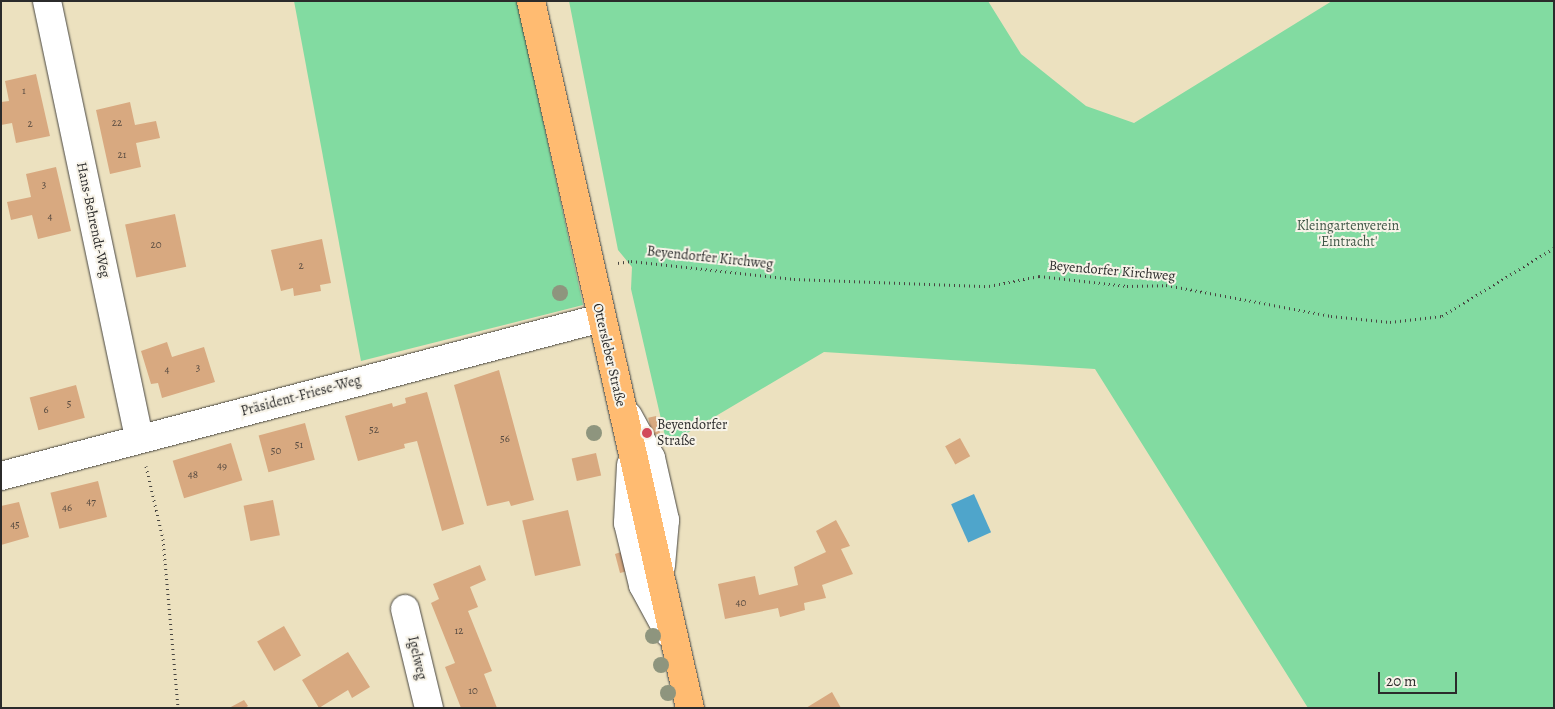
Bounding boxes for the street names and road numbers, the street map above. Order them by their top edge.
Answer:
street label: Hans-Behrendt-Weg [73,161,113,279]
street label: Beyendorfer Kirchweg [646,243,774,273]
street label: Beyendorfer Kirchweg [1048,257,1176,285]
street label: Ottersleber Straße [589,302,629,408]
street label: Präsident-Friese-Weg [239,372,363,420]
street label: Igelweg [404,635,430,681]

